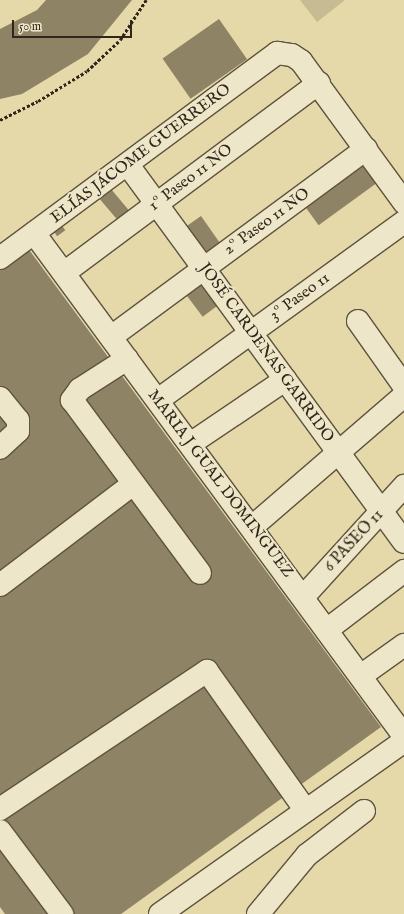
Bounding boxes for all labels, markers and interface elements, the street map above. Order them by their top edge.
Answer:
scale bar [14,12,134,38]
text: 50 m [19,19,41,34]
street label: ELÍAS JÁCOME GUERRERO [47,80,235,228]
street label: 1º Paseo 11 NO [145,140,237,216]
street label: 2º Paseo 11 NO [220,184,314,260]
street label: JOSÉ CARDENAS GARRIDO [194,260,338,446]
street label: 3º Paseo 11 [266,269,334,325]
street label: MARIA J GUAL DOMINGUEZ [143,386,297,582]
street label: 6 PASEO 11 [320,506,388,576]

